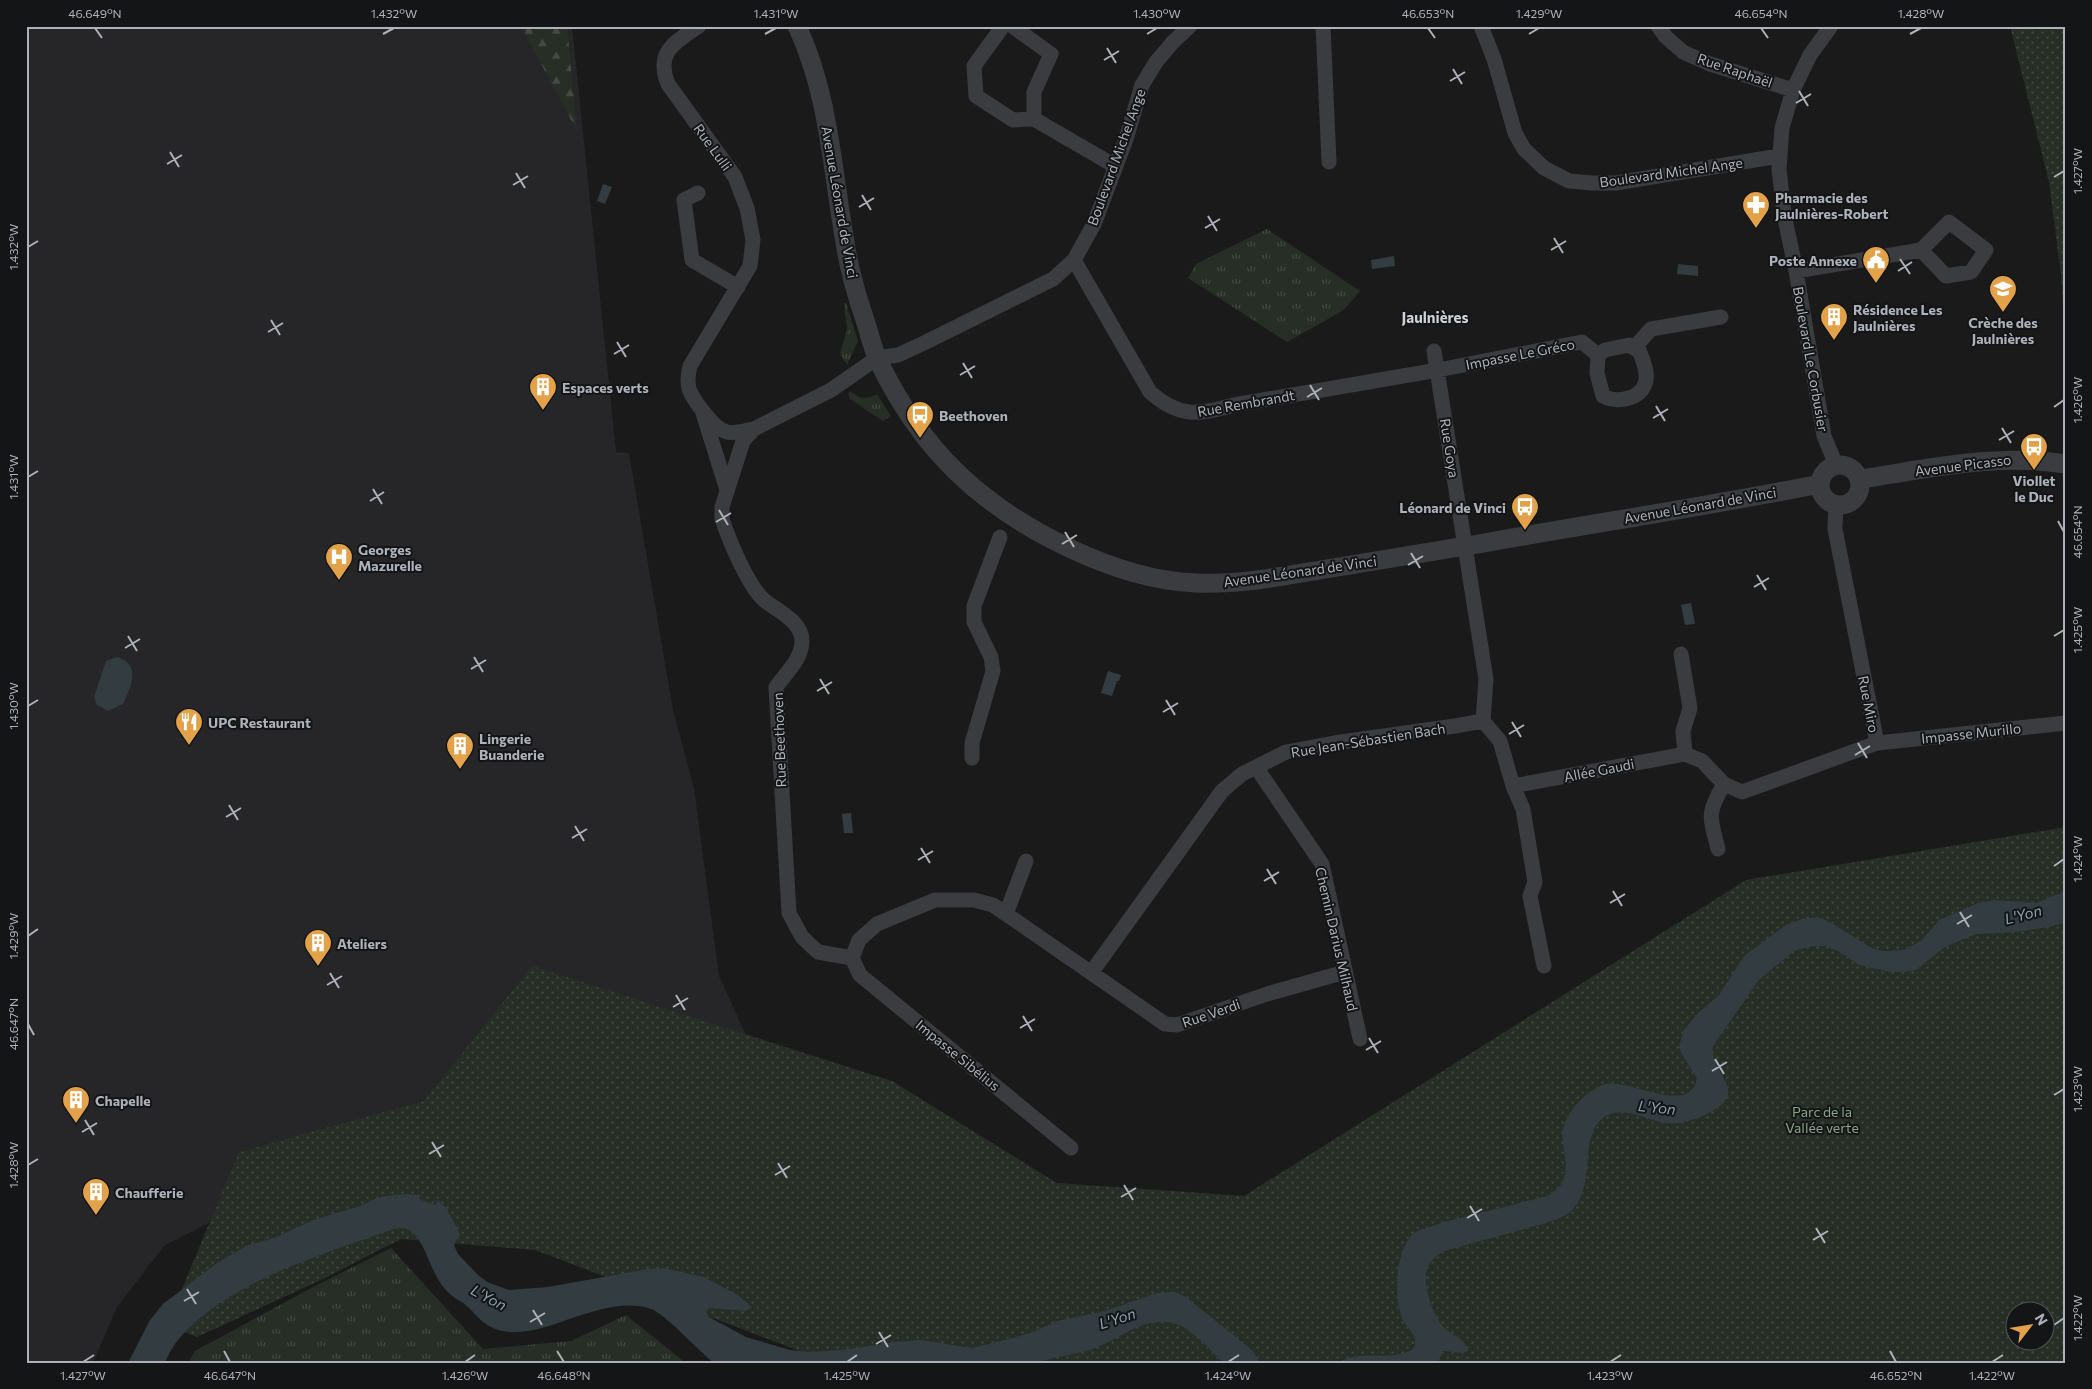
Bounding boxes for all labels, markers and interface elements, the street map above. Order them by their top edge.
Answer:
text: 46.649°N [68,6,122,20]
text: 1.432°W [371,6,417,20]
text: 1.431°W [754,6,798,20]
text: 1.430°W [1133,6,1181,20]
text: 46.653°N [1402,6,1454,20]
text: 1.429°W [1516,6,1562,20]
text: 46.654°N [1735,6,1787,20]
text: 1.428°W [1898,6,1944,20]
street label: Rue Raphaël [1695,49,1775,91]
street label: Boulevard Michel Ange [1083,86,1149,228]
street label: Rue Lulli [690,120,736,174]
street label: Avenue Léonard de Vinci [818,124,862,280]
text: 1.427°W [2070,148,2084,194]
street label: Boulevard Michel Ange [1598,154,1744,190]
place label: Pharmacie des Jaulnières-Robert [1775,189,1888,222]
pharmacy icon: Pharmacie des Jaulnières-Robert [1741,190,1771,229]
text: 1.432°W [6,224,20,270]
public building icon: Poste Annexe [1861,245,1891,284]
place label: Poste Annexe [1769,252,1857,269]
school or university icon: Crèche des Jaulnières [1988,274,2018,313]
street label: Boulevard Le Corbusier [1790,285,1832,433]
place label: Résidence Les Jaulnières [1853,301,1943,334]
building icon: Résidence Les Jaulnières [1819,302,1849,341]
district label: Jaulnières [1402,308,1468,326]
place label: Crèche des Jaulnières [1968,314,2038,347]
street label: Impasse Le Gréco [1464,335,1576,373]
building icon: Espaces verts [528,372,558,411]
text: 1.426°W [2070,377,2084,423]
place label: Espaces verts [562,379,649,396]
street label: Rue Rembrandt [1196,386,1296,420]
bus stop icon: Beethoven [905,400,935,439]
place label: Beethoven [939,407,1008,424]
street label: Rue Goya [1437,417,1463,479]
bus stop icon: Viollet le Duc [2019,432,2049,471]
street label: Avenue Picasso [1914,451,2012,479]
text: 1.431°W [6,455,20,499]
place label: Viollet le Duc [2012,472,2056,505]
street label: Avenue Léonard de Vinci [1622,483,1778,527]
bus stop icon: Léonard de Vinci [1510,492,1540,531]
place label: Léonard de Vinci [1399,499,1506,516]
text: 46.654°N [2070,506,2084,558]
place label: Georges Mazurelle [358,541,422,574]
hospital icon: Georges Mazurelle [324,542,354,581]
street label: Avenue Léonard de Vinci [1222,552,1378,590]
text: 1.425°W [2070,607,2084,653]
street label: Rue Miro [1855,674,1883,734]
text: 1.430°W [6,682,20,730]
street label: Rue Beethoven [769,692,789,788]
restaurant icon: UPC Restaurant [174,707,204,746]
place label: UPC Restaurant [208,714,311,731]
street label: Rue Jean-Sébastien Bach [1290,719,1446,761]
street label: Impasse Murillo [1920,719,2022,747]
place label: Lingerie Buanderie [479,730,544,763]
building icon: Lingerie Buanderie [445,731,475,770]
street label: Allée Gaudi [1562,755,1636,785]
text: 1.424°W [2070,836,2084,882]
street label: Chemin Darius Milhaud [1312,865,1362,1013]
water label: L'Yon [2002,900,2044,928]
text: 1.429°W [6,913,20,959]
building icon: Ateliers [303,928,333,967]
place label: Ateliers [337,935,387,952]
street label: Rue Verdi [1180,995,1242,1031]
text: 46.647°N [6,998,20,1050]
street label: Impasse Sibélius [912,1016,1004,1094]
text: 1.423°W [2070,1066,2084,1112]
building icon: Chapelle [61,1085,91,1124]
place label: Chapelle [95,1092,151,1109]
water label: L'Yon [1637,1096,1677,1118]
park label: Parc de la Vallée verte [1785,1103,1859,1136]
text: 1.428°W [6,1142,20,1188]
building icon: Chaufferie [81,1177,111,1216]
place label: Chaufferie [115,1184,183,1201]
water label: L'Yon [468,1280,510,1314]
text: 1.422°W [2070,1295,2084,1341]
north arrow [2004,1302,2054,1352]
water label: L'Yon [1096,1304,1138,1332]
text: N [2032,1310,2052,1328]
text: 1.427°W [60,1368,106,1382]
text: 46.647°N [204,1368,256,1382]
text: 1.426°W [442,1368,488,1382]
text: 46.648°N [537,1368,591,1382]
text: 1.425°W [824,1368,870,1382]
text: 1.424°W [1205,1368,1251,1382]
text: 1.423°W [1587,1368,1633,1382]
text: 46.652°N [1870,1368,1922,1382]
text: 1.422°W [1969,1368,2015,1382]

